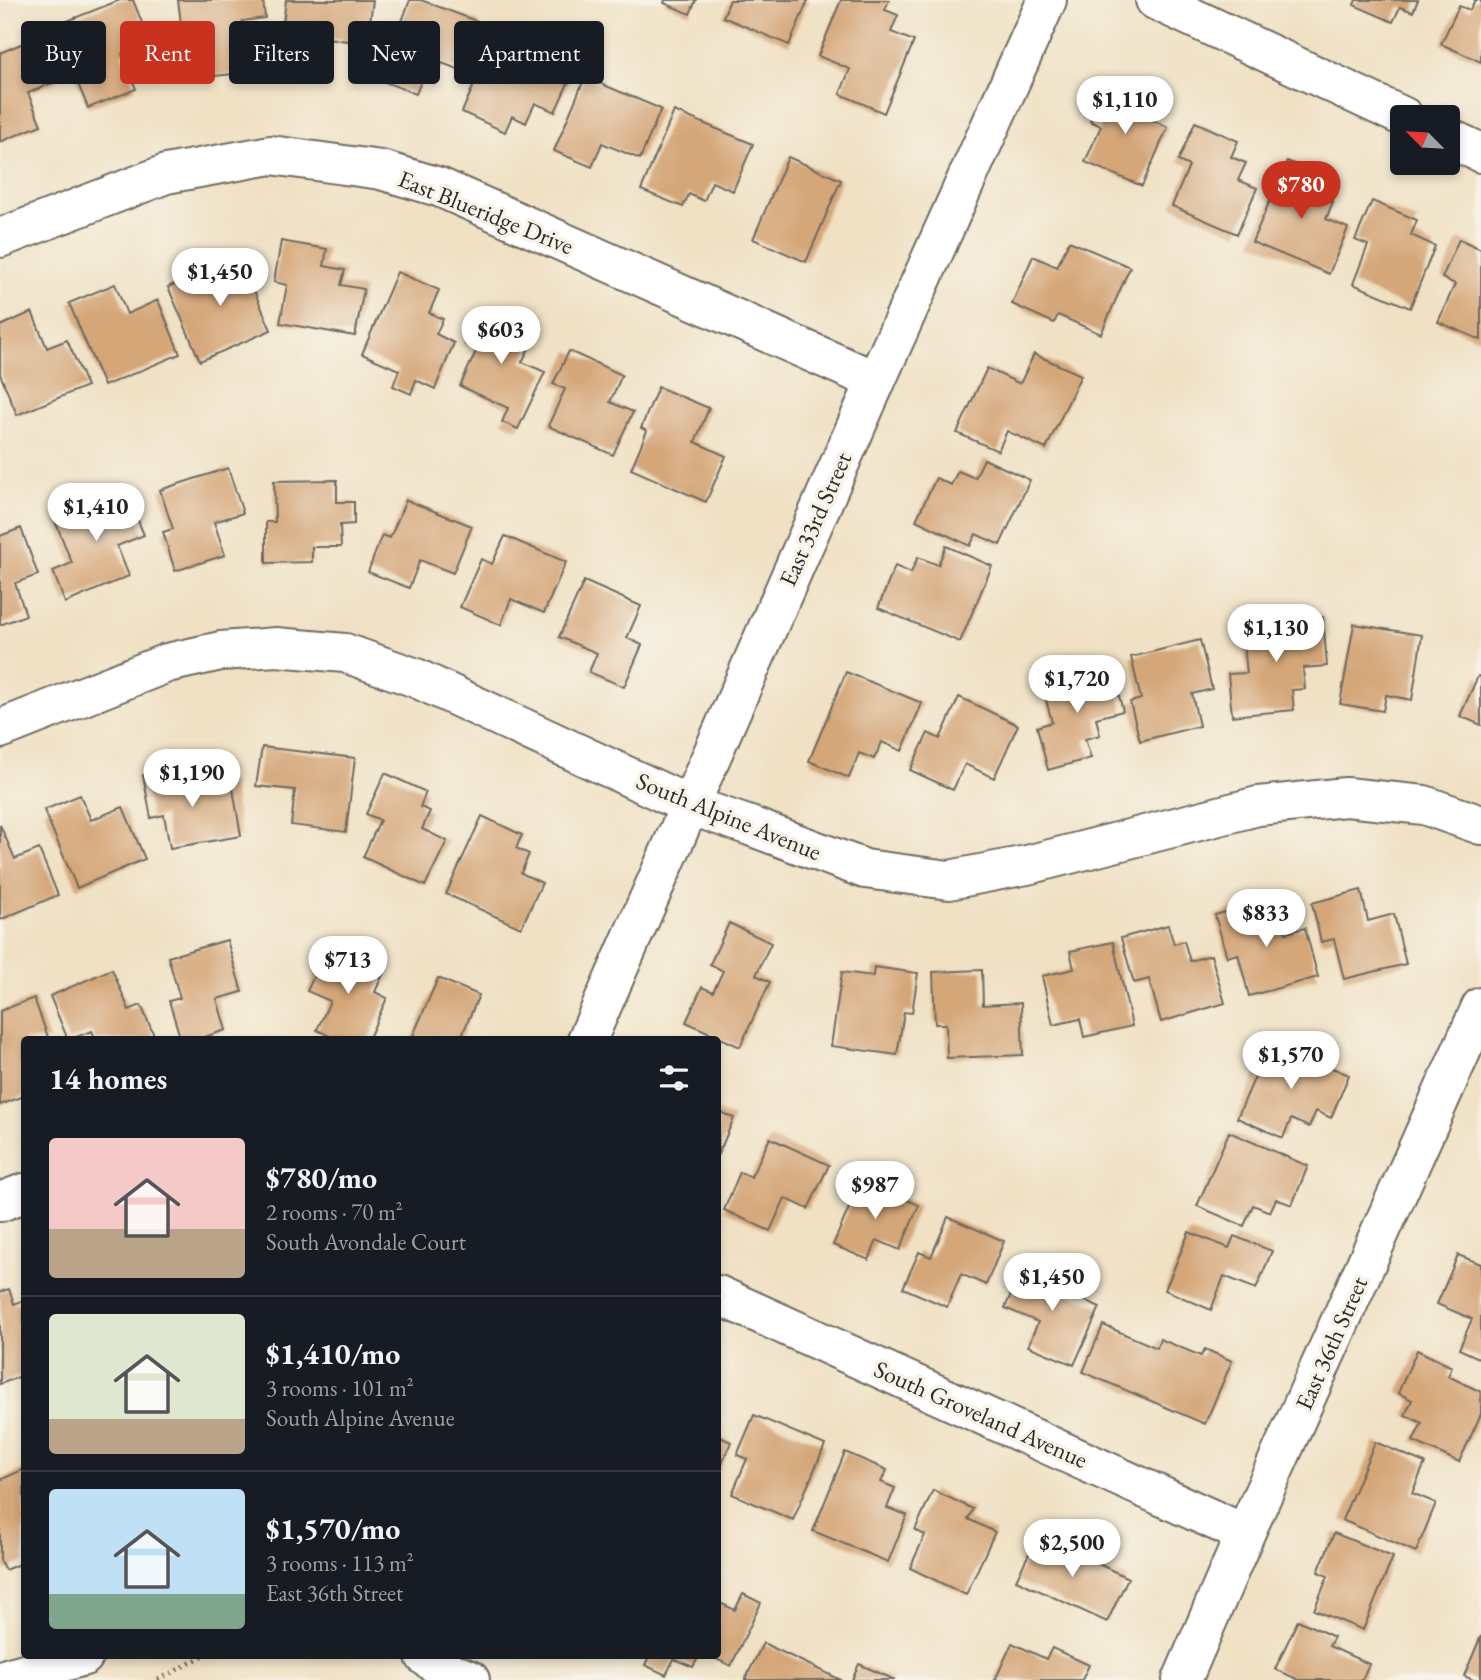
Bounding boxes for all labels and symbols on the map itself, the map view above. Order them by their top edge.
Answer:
pin: $1,110 [1068,76,1182,136]
north arrow [1390,105,1460,175]
pin: $780 [1260,162,1342,221]
street label: East Blueridge Drive [394,163,578,261]
pin: $1,450 [163,248,277,308]
pin: $603 [460,306,542,366]
street label: East 33rd Street [772,447,858,591]
pin: $1,410 [39,484,153,543]
pin: $1,130 [1219,604,1333,664]
pin: $1,720 [1020,656,1134,715]
pin: $1,190 [135,750,249,809]
street label: South Alpine Avenue [632,765,826,867]
pin: $833 [1225,890,1307,949]
pin: $713 [307,936,389,996]
pin: $1,570 [1234,1032,1348,1091]
pin: $987 [834,1162,916,1221]
pin: $1,450 [995,1254,1109,1313]
street label: East 36th Street [1288,1271,1374,1415]
street label: South Groveland Avenue [869,1353,1093,1475]
pin: $2,500 [1015,1520,1129,1579]

